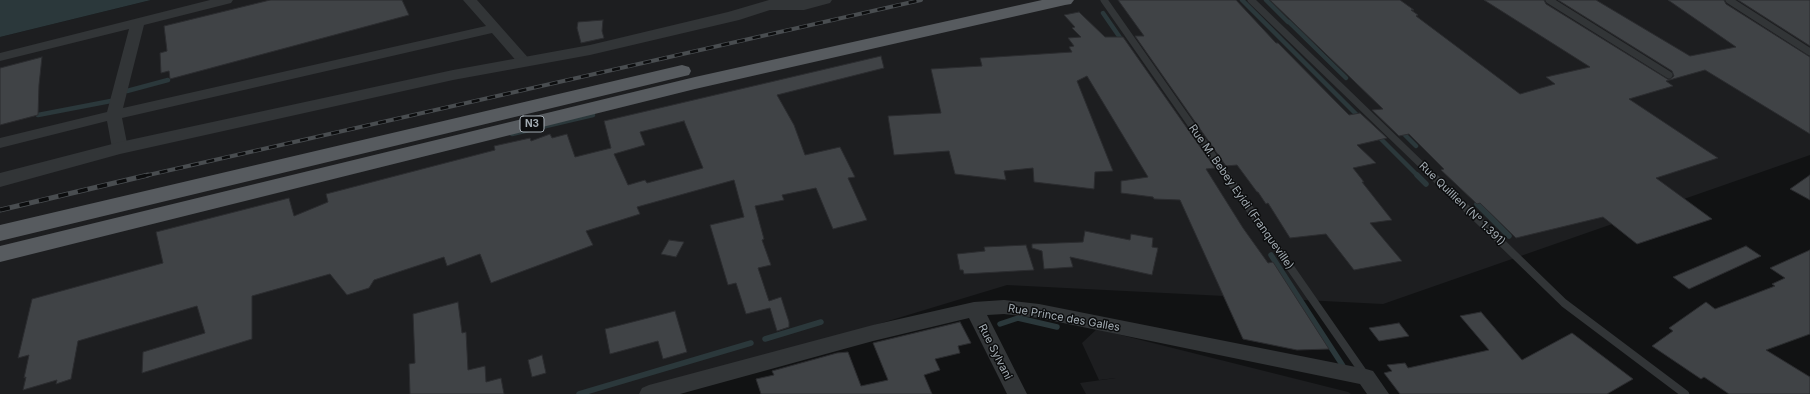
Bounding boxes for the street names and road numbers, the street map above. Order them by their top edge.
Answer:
road number: N3 [520,116,544,132]
street label: Rue M. Bebey Eyidi (Franqueville) [1186,122,1296,272]
street label: Rue Quillien (N° 1.391) [1416,159,1508,249]
street label: Rue Prince des Galles [1007,302,1121,334]
street label: Rue Sylvani [975,322,1015,382]

